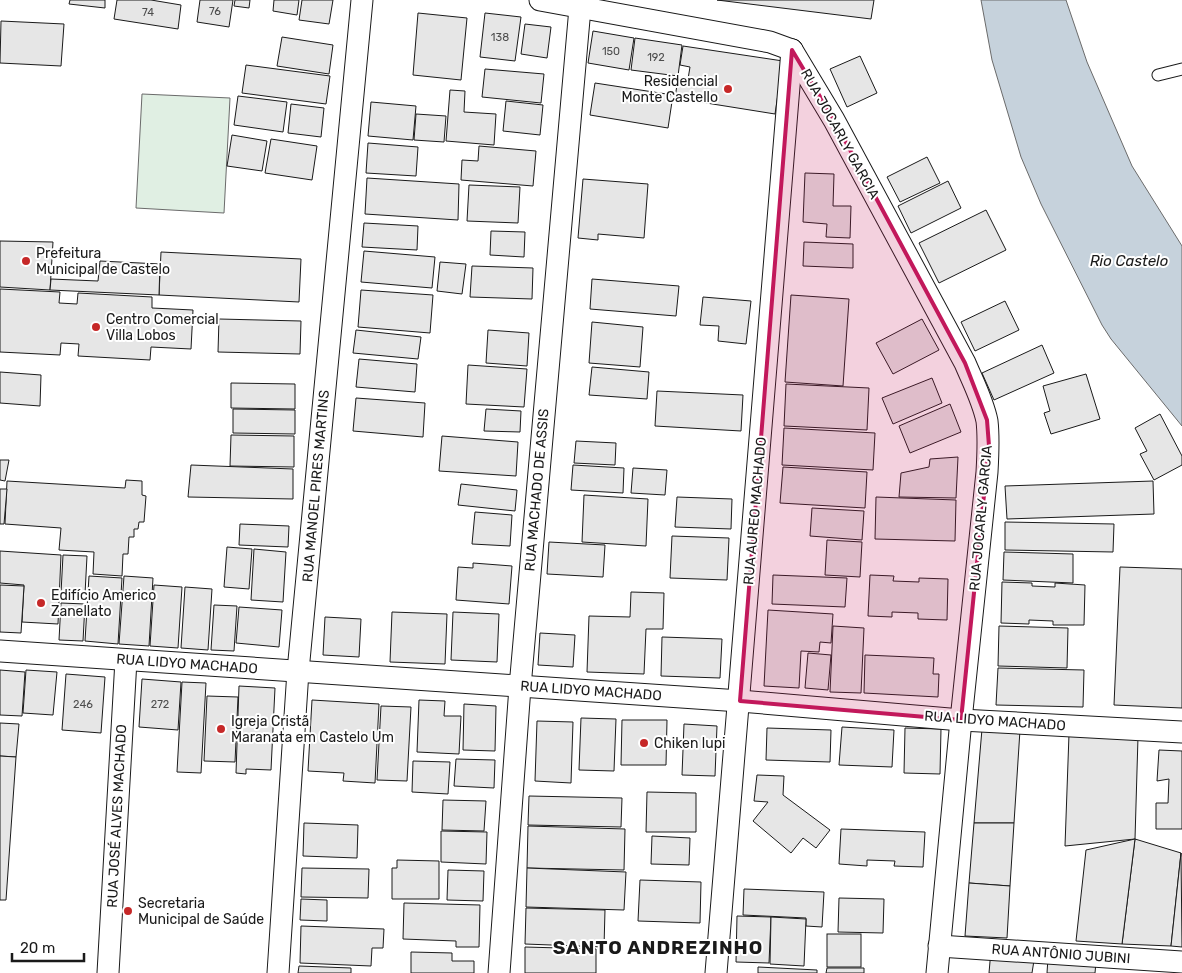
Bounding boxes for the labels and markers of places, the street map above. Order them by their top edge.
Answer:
place label: Residencial Monte Castello [621,73,718,106]
marker: Residencial Monte Castello [722,83,734,95]
place label: Prefeitura Municipal de Castelo [36,245,170,278]
marker: Prefeitura Municipal de Castelo [20,255,32,267]
place label: Centro Comercial Villa Lobos [106,311,219,344]
marker: Centro Comercial Villa Lobos [90,321,102,333]
place label: Edifício Americo Zanellato [51,587,156,620]
marker: Edifício Americo Zanellato [35,597,47,609]
place label: Igreja Cristã Maranata em Castelo Um [231,713,394,746]
marker: Igreja Cristã Maranata em Castelo Um [215,723,227,735]
place label: Chiken lupi [654,735,725,752]
marker: Chiken lupi [638,737,650,749]
place label: Secretaria Municipal de Saúde [138,895,264,928]
marker: Secretaria Municipal de Saúde [122,905,134,917]

